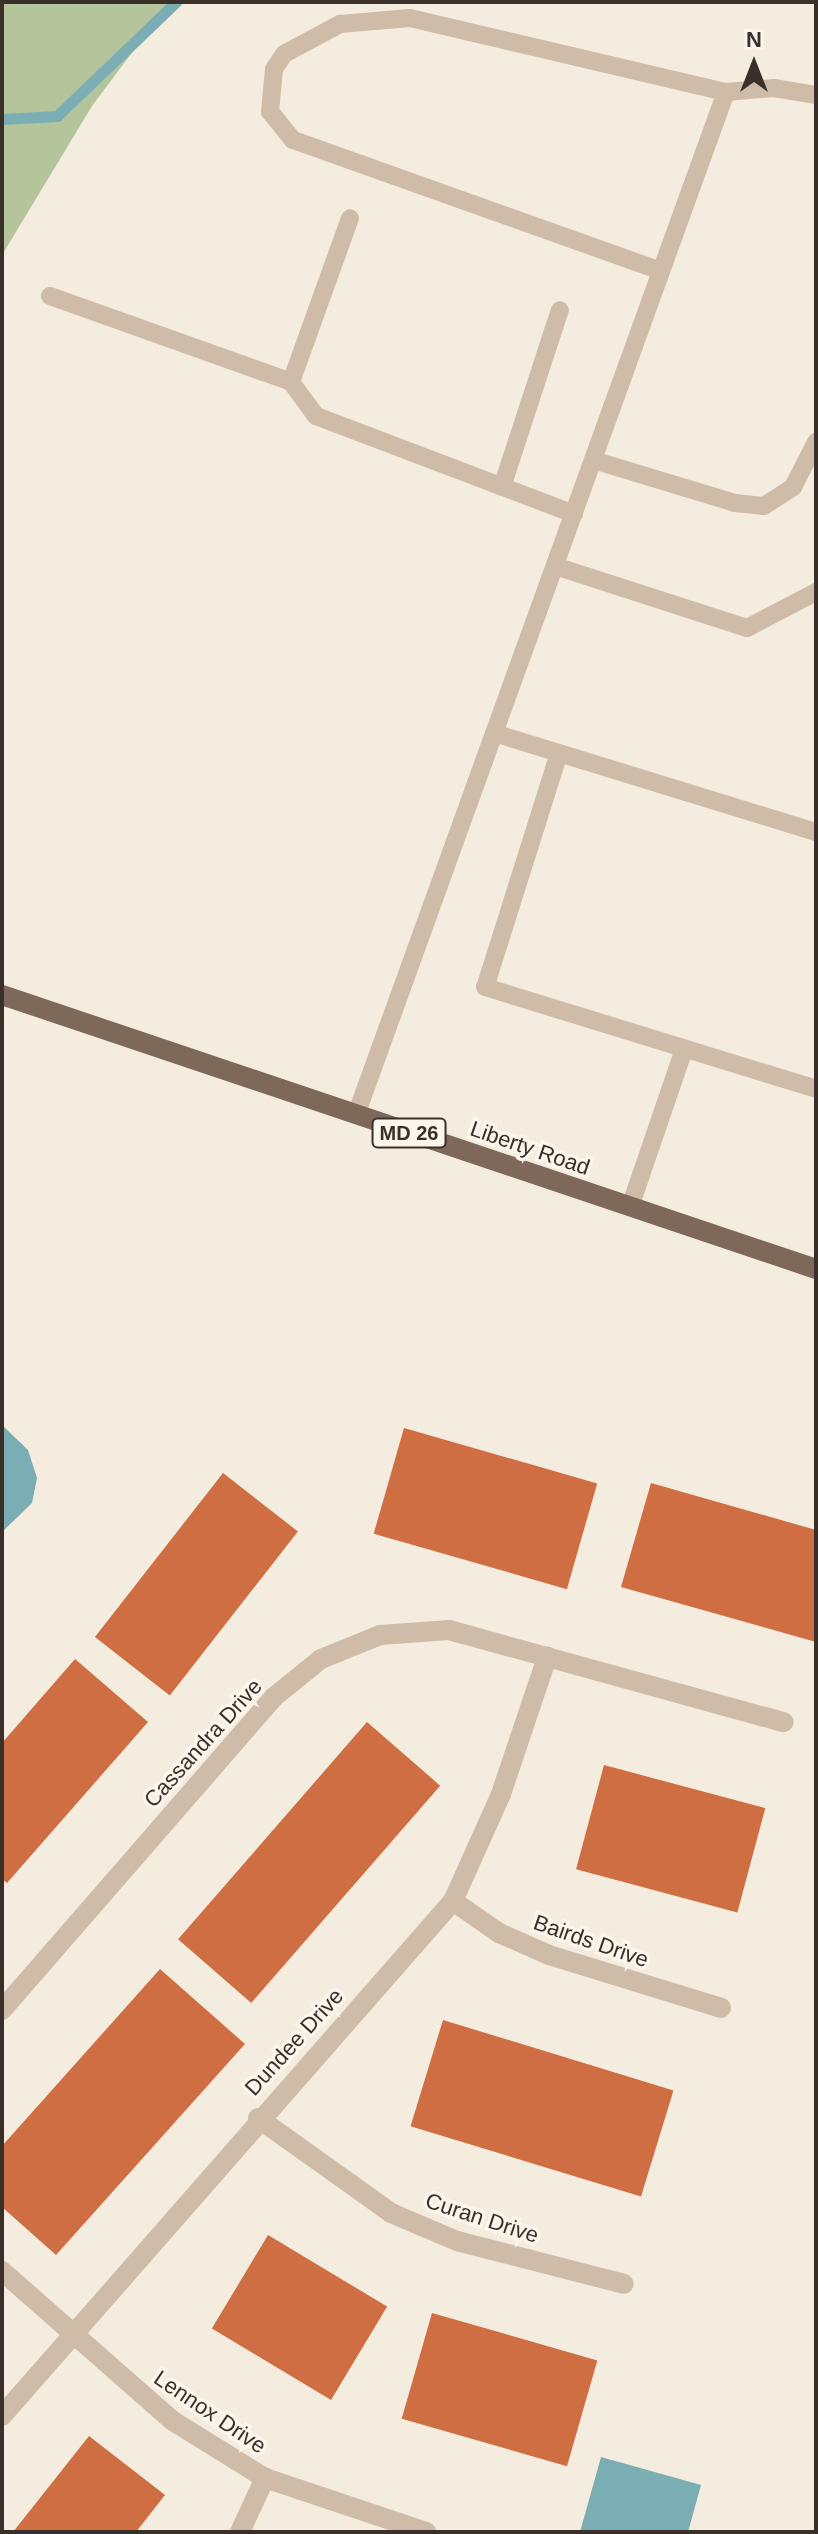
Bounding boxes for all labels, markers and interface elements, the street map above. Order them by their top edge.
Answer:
north arrow [714,24,794,104]
text: N [746,27,762,52]
street label: Liberty Road [467,1115,593,1181]
road number: MD 26 [371,1117,447,1149]
street label: Cassandra Drive [138,1673,268,1813]
street label: Bairds Drive [530,1909,652,1973]
street label: Dundee Drive [239,1983,349,2101]
street label: Curan Drive [422,2187,542,2249]
street label: Lennox Drive [149,2365,271,2459]

